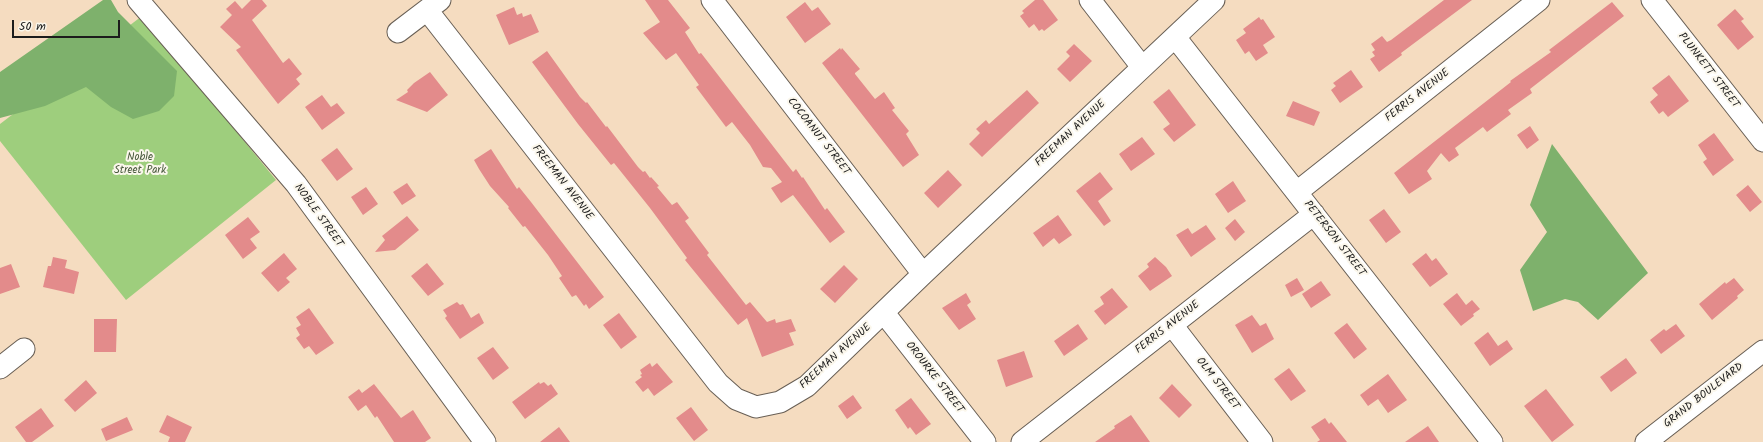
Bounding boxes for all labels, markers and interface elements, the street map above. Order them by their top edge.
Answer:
scale bar [14,12,122,38]
text: 50 m [19,17,46,36]
street label: PLUNKETT STREET [1674,31,1742,111]
street label: FERRIS AVENUE [1383,67,1453,125]
street label: COCOANUT STREET [784,96,852,178]
street label: FREEMAN AVENUE [1033,98,1109,170]
street label: FREEMAN AVENUE [529,143,595,223]
park label: Noble Street Park [114,151,166,177]
street label: NOBLE STREET [291,182,345,250]
street label: PETERSON STREET [1300,198,1368,280]
street label: FERRIS AVENUE [1133,299,1203,357]
street label: FREEMAN AVENUE [798,321,874,393]
street label: OROURKE STREET [902,340,966,416]
street label: OLM STREET [1192,355,1242,413]
street label: GRAND BOULEVARD [1661,361,1747,431]

